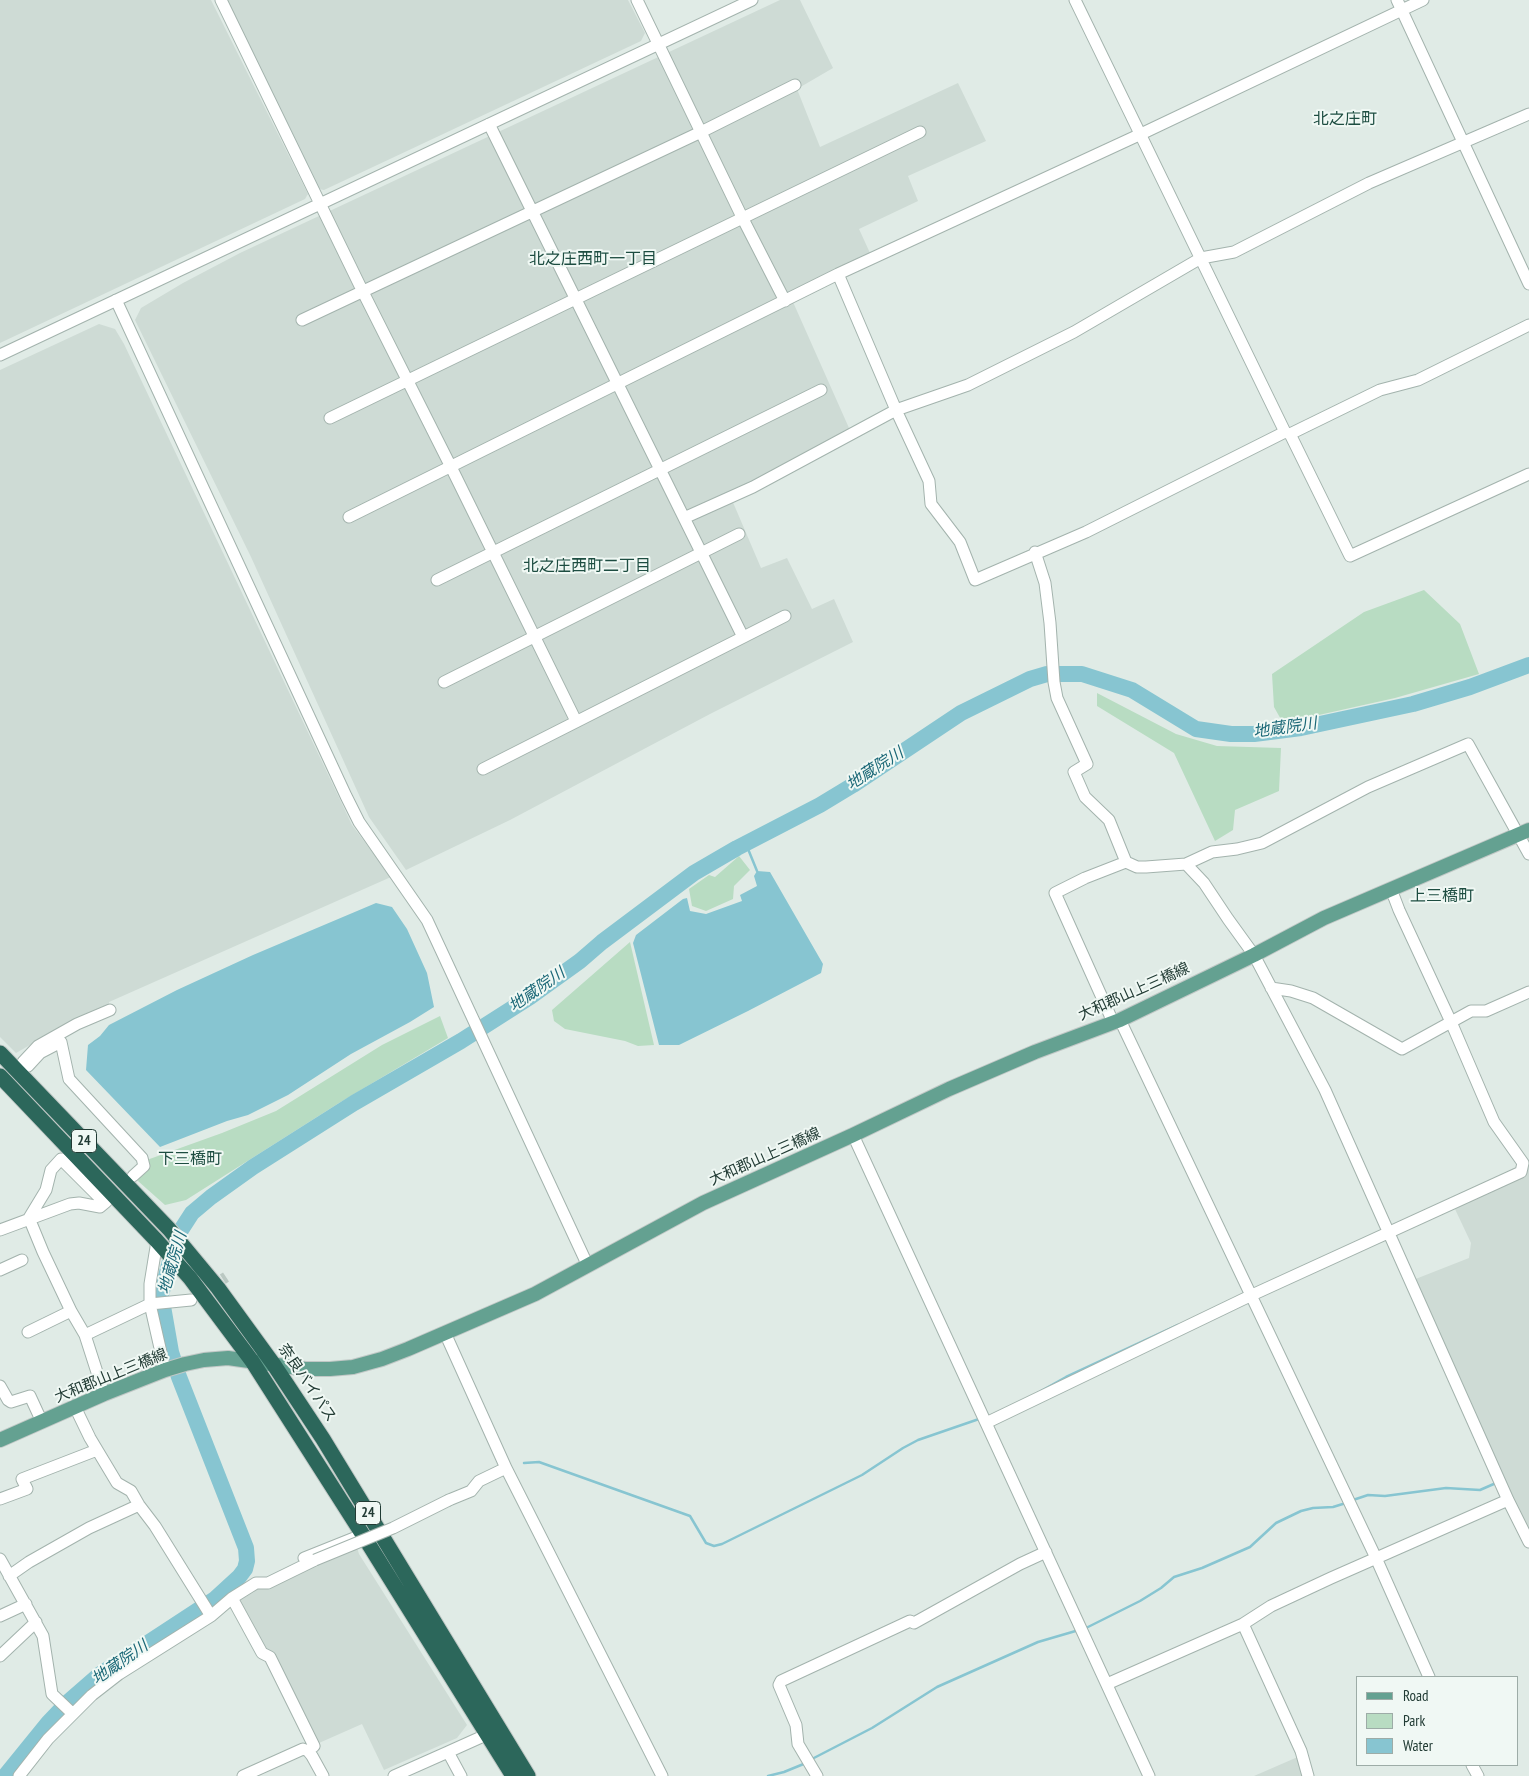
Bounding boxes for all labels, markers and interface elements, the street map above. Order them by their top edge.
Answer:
district label: 北之庄町 [1313,109,1377,129]
district label: 北之庄西町一丁目 [529,249,657,269]
district label: 北之庄西町二丁目 [523,556,651,576]
water label: 地蔵院川 [1252,714,1318,742]
water label: 地蔵院川 [843,744,907,794]
district label: 上三橋町 [1410,886,1474,906]
street label: 大和郡山上三橋線 [1076,959,1192,1025]
water label: 地蔵院川 [505,964,569,1016]
street label: 大和郡山上三橋線 [707,1124,823,1190]
road number: 24 [72,1130,96,1152]
district label: 下三橋町 [158,1149,222,1169]
water label: 地蔵院川 [155,1230,191,1296]
street label: 奈良バイパス [274,1341,340,1425]
street label: 大和郡山上三橋線 [52,1345,170,1407]
road number: 24 [356,1502,380,1525]
water label: 地蔵院川 [88,1637,152,1689]
legend [1356,1676,1519,1766]
text: Road [1403,1686,1429,1705]
text: Park [1403,1711,1425,1730]
text: Water [1403,1736,1433,1755]

